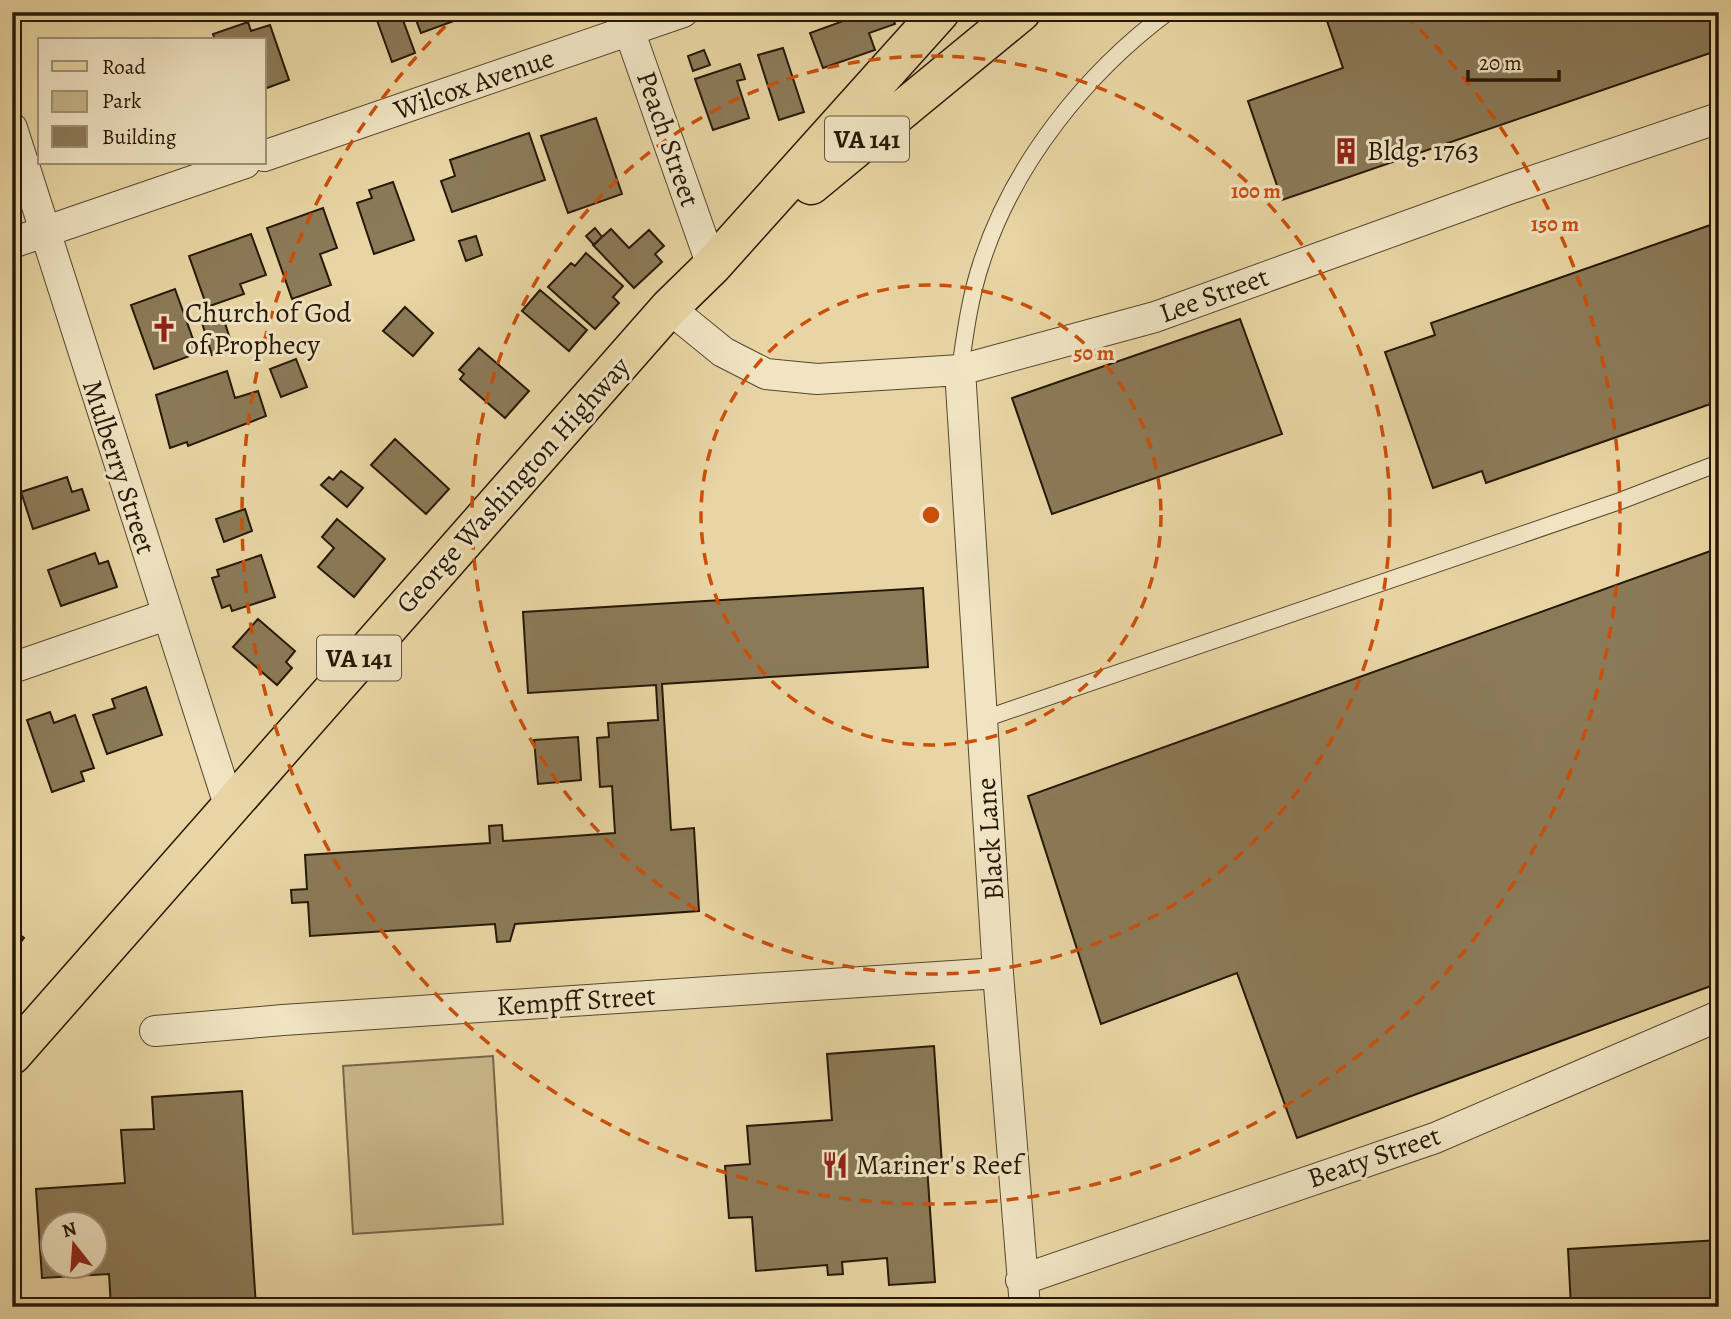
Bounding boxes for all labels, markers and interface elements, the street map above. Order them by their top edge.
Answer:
legend [38,38,266,164]
scale bar [1468,38,1560,82]
street label: Wilcox Avenue [388,39,559,129]
text: 20 m [1479,49,1522,77]
text: Road [102,53,146,81]
street label: Peach Street [627,66,709,212]
text: Park [102,87,142,115]
road number: VA 141 [825,116,909,162]
text: Building [102,123,177,151]
place label: Bldg. 1763 [1367,132,1479,170]
building icon: Bldg. 1763 [1331,136,1361,166]
text: 100 m [1231,177,1281,205]
text: 150 m [1531,210,1580,238]
street label: Lee Street [1154,258,1274,332]
place label: Church of God of Prophecy [185,294,352,364]
church icon: Church of God of Prophecy [149,314,179,344]
text: 50 m [1074,339,1115,367]
street label: George Washington Highway [387,348,639,622]
street label: Mulberry Street [73,375,165,559]
centre of rings [919,503,943,527]
road number: VA 141 [317,636,401,680]
street label: Black Lane [967,776,1013,902]
street label: Kempff Street [495,976,657,1026]
street label: Beaty Street [1302,1117,1446,1197]
place label: Mariner's Reef [856,1146,1026,1184]
restaurant icon: Mariner's Reef [820,1150,850,1180]
north arrow [38,1210,108,1280]
text: N [59,1215,80,1244]

